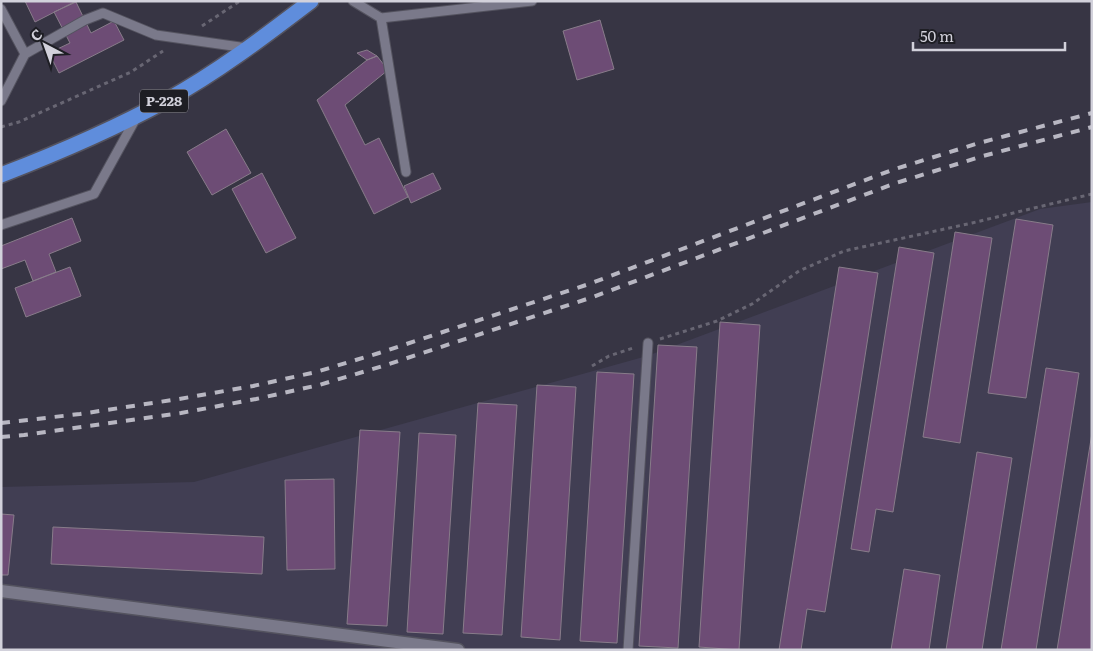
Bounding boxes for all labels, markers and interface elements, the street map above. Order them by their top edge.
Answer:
north arrow [20,20,70,70]
scale bar [913,20,1066,52]
text: С [25,24,46,45]
text: 50 m [920,24,954,47]
road number: Р-228 [140,90,188,112]

